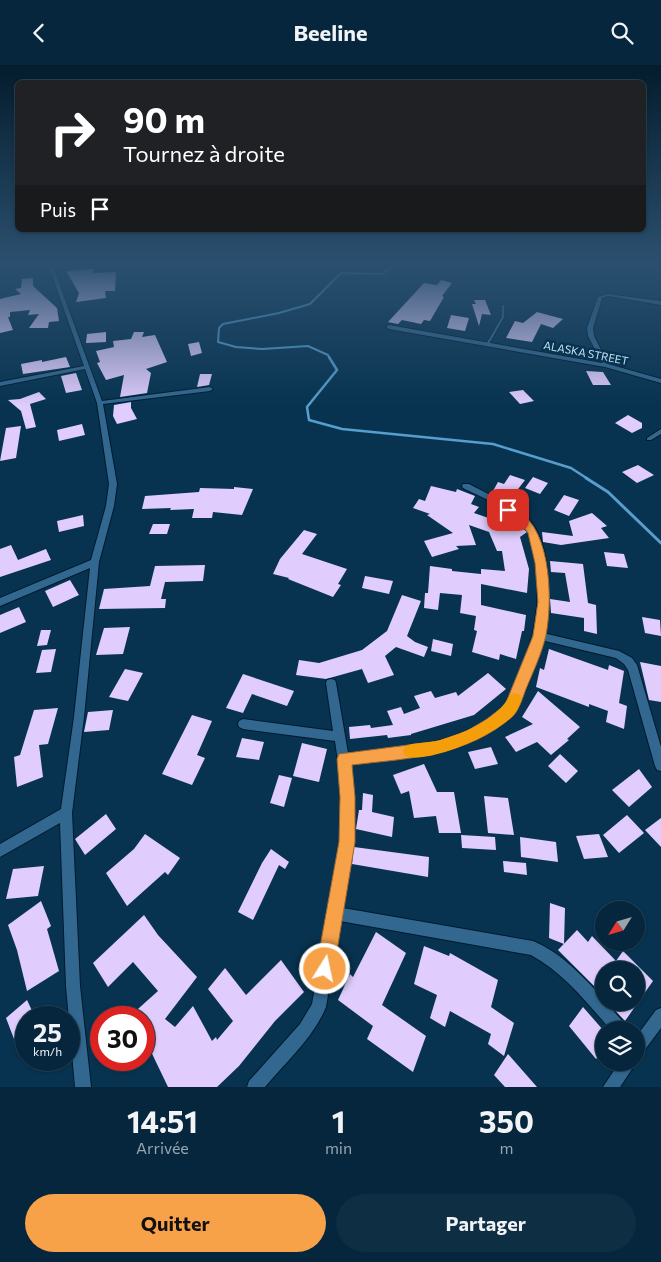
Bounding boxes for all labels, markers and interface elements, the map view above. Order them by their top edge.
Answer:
icon: back [25,19,53,47]
text: Beeline [293,19,368,46]
icon: search [608,19,636,47]
text: 90 m [123,97,205,140]
icon: right [40,100,105,165]
text: Tournez à droite [123,140,285,167]
icon: arrive [86,195,114,223]
text: Puis [40,198,76,221]
street label: ALASKA STREET [543,338,629,367]
pin [487,489,529,531]
icon: arrive [494,496,522,524]
north arrow [595,901,645,951]
map controls [595,901,645,1071]
position arrow [298,942,350,994]
button: search [595,961,645,1011]
speed limit sign: 30 [90,1006,155,1071]
text: 25 [33,1017,62,1047]
button: layers [595,1021,645,1071]
text: km/h [33,1044,62,1058]
text: 14:51 [127,1102,198,1139]
text: 1 [332,1102,345,1139]
text: 350 [479,1102,534,1139]
text: Arrivée [136,1138,189,1157]
text: min [325,1138,352,1157]
text: m [500,1138,514,1157]
button: Quitter [25,1194,326,1252]
button: Partager [336,1194,636,1252]

